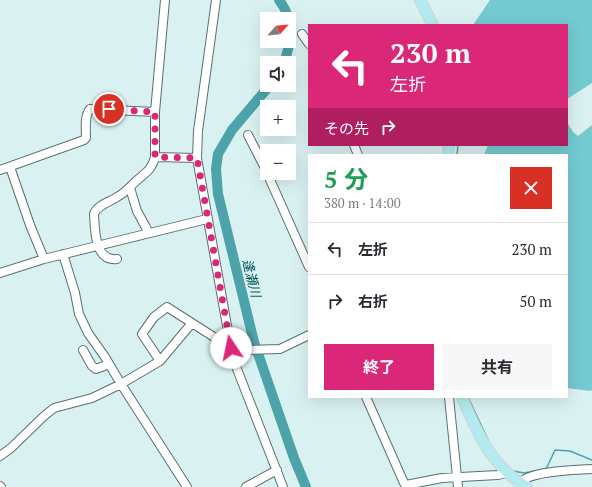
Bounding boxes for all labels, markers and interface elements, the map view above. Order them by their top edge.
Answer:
north arrow [260,12,296,48]
map controls [260,12,296,180]
text: 230 m [390,34,471,71]
icon: left [324,40,376,92]
button: sound [260,56,296,92]
text: 左折 [390,72,426,96]
pin [92,92,126,126]
icon: arrive [98,98,120,120]
button: + [260,100,296,136]
icon: right [377,116,399,138]
text: その先 [324,118,369,138]
button: − [260,144,296,180]
text: 5 分 [324,163,368,195]
button: close [510,167,552,209]
text: 380 m · 14:00 [324,194,401,212]
icon: left [324,238,346,260]
text: 左折 [358,239,388,259]
text: 230 m [511,239,552,259]
water label: 逢瀬川 [239,257,266,301]
icon: right [324,290,346,312]
text: 右折 [358,291,388,311]
text: 50 m [519,291,552,311]
position arrow [210,327,252,369]
button: 終了 [324,344,434,390]
button: 共有 [442,344,552,390]

